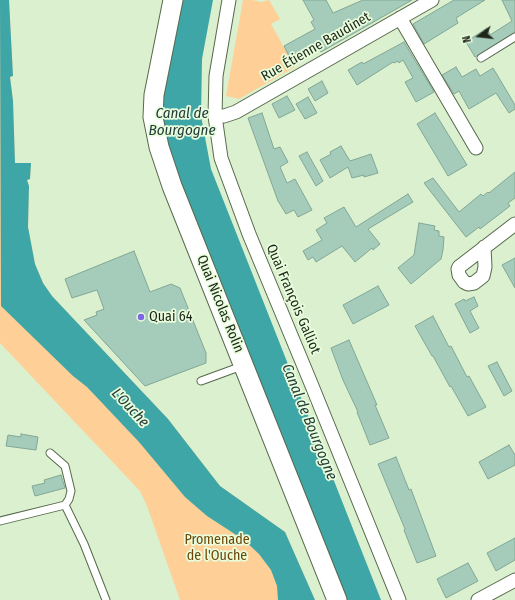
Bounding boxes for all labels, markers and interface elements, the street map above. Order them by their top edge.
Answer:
street label: Rue Étienne Baudinet [258,9,374,85]
north arrow [459,16,499,56]
text: N [460,34,474,44]
water label: Canal de Bourgogne [148,105,216,140]
street label: Quai François Galliot [262,242,324,356]
street label: Quai Nicolas Rolin [193,253,247,355]
place label: Quai 64 [149,309,193,325]
marker: Quai 64 [136,312,146,322]
water label: Canal de Bourgogne [277,361,341,483]
water label: L'Ouche [108,385,152,431]
park label: Promenade de l'Ouche [184,532,250,564]

